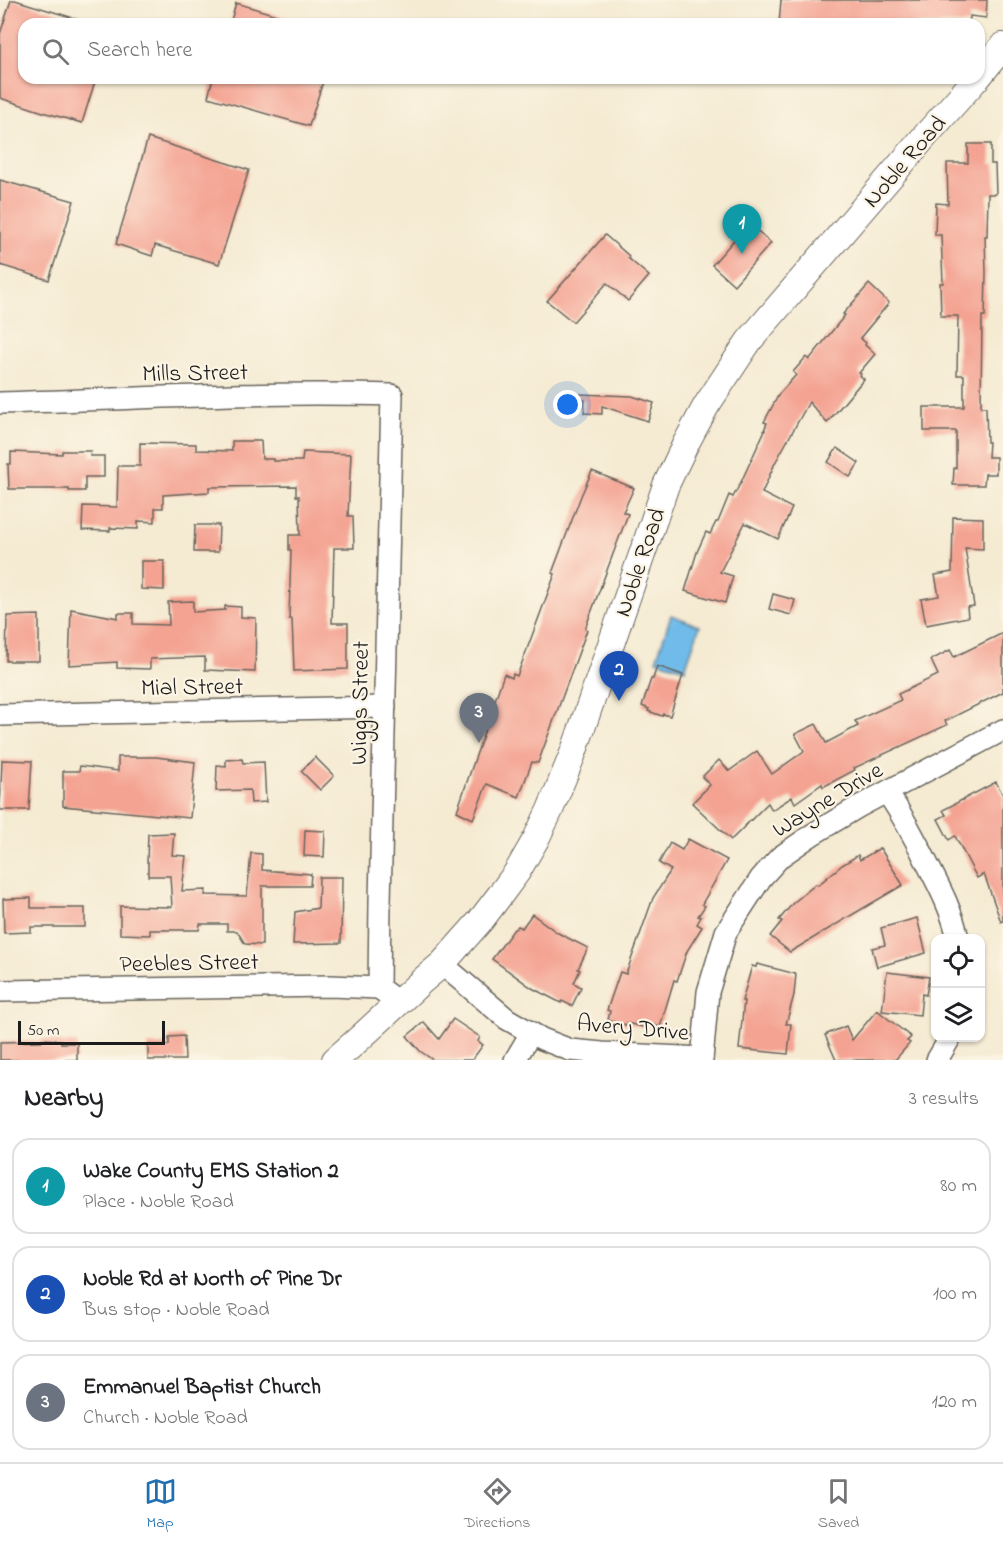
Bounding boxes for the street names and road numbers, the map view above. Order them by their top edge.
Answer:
street label: Noble Road [856,108,956,217]
street label: Mills Street [142,356,248,393]
street label: Noble Road [606,503,676,622]
street label: Wiggs Street [343,641,380,766]
street label: Mial Street [141,670,244,707]
street label: Wayne Drive [766,754,891,849]
street label: Peebles Street [119,946,259,983]
street label: Avery Drive [575,1007,691,1053]

